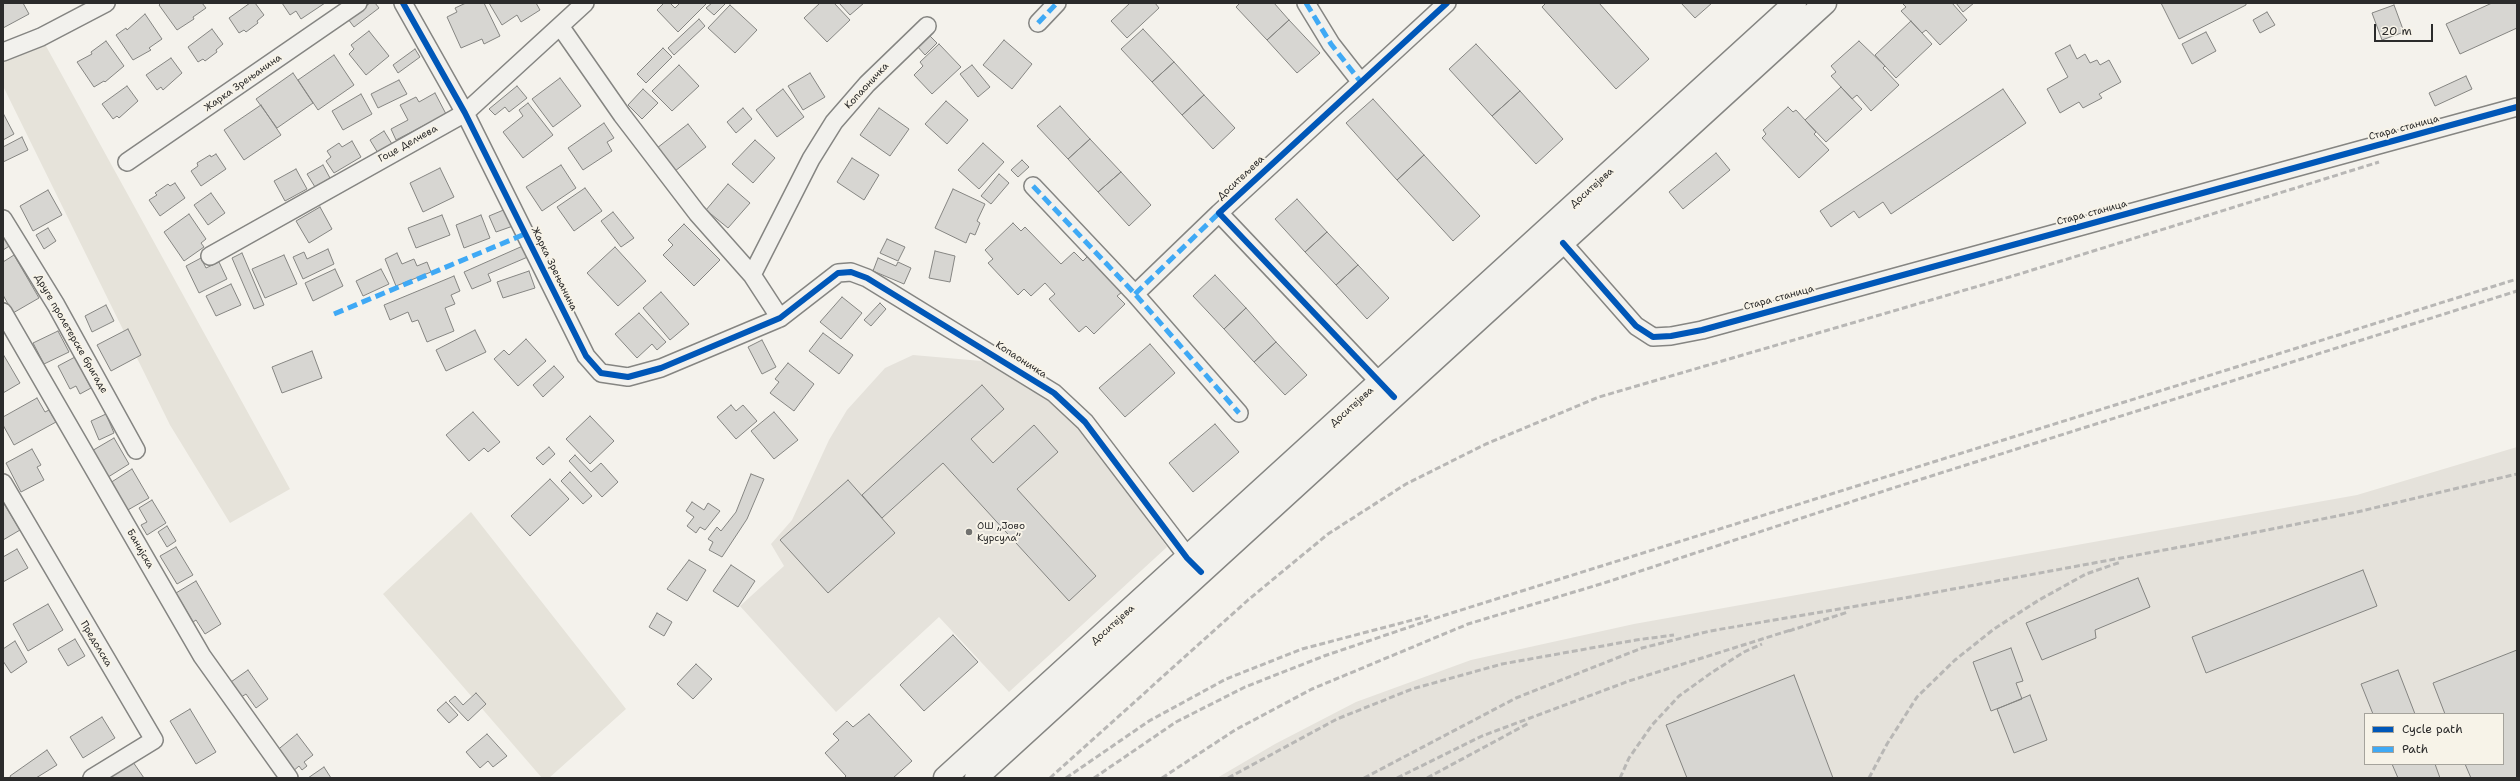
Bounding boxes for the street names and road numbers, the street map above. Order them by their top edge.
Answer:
street label: Жарка Зрењанина [202,52,284,114]
street label: Копаоничка [843,60,891,112]
street label: Стара станица [2368,113,2440,143]
street label: Гоце Делчева [376,123,440,165]
street label: Доситељева [1215,153,1267,203]
street label: Доситејева [1568,165,1616,211]
street label: Стара станица [2056,198,2128,228]
street label: Жарка Зрењанина [529,225,579,313]
street label: Друге пролетерске бригаде [32,272,110,396]
street label: Стара станица [1743,283,1815,313]
street label: Копаоничка [993,339,1049,381]
street label: Доситејева [1328,384,1376,430]
street label: Банијска [124,527,156,571]
street label: Доситејева [1089,602,1137,648]
street label: Предолска [78,619,114,669]

